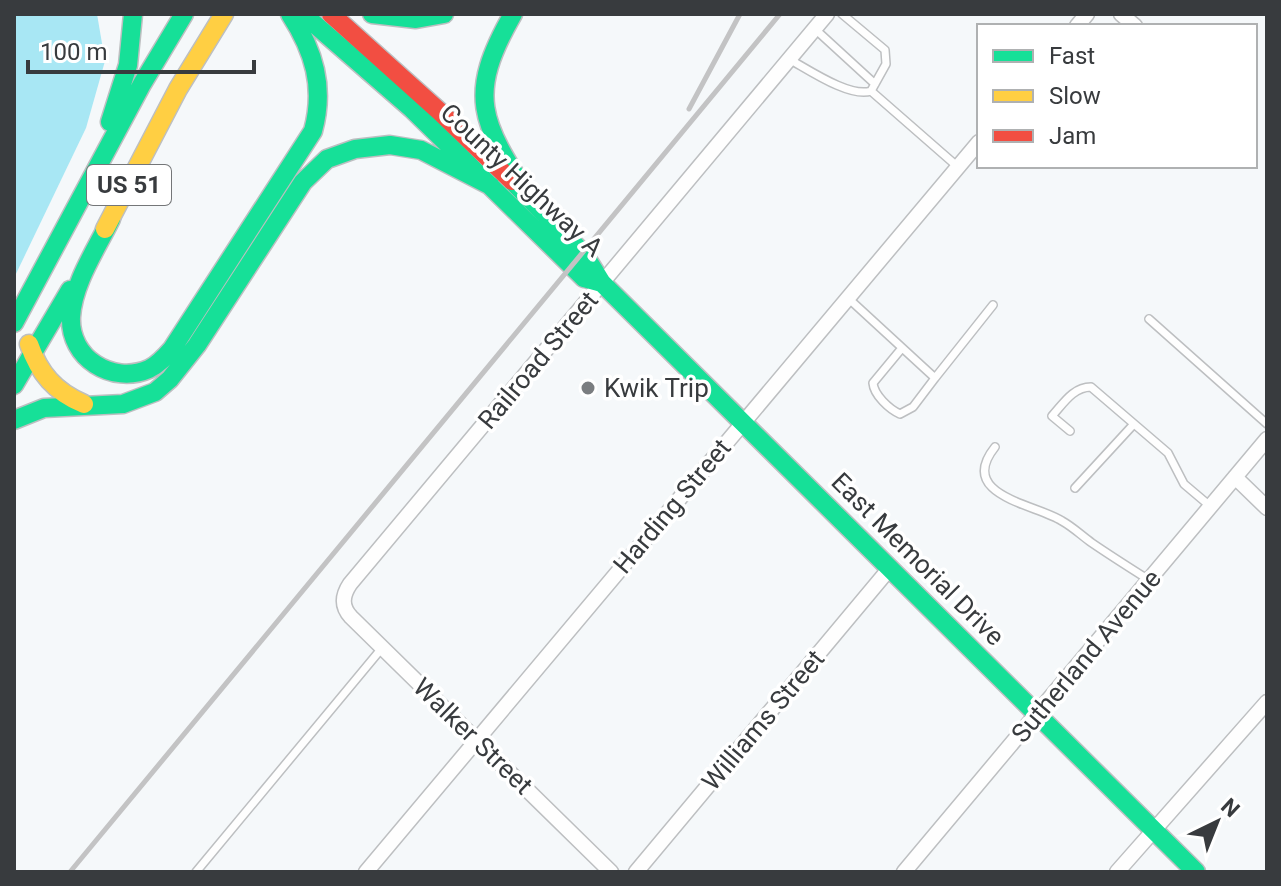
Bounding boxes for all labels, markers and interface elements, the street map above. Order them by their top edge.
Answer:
scale bar [28,24,254,74]
legend [977,24,1257,168]
text: 100 m [40,38,107,66]
text: Fast [1049,42,1095,70]
text: Slow [1049,82,1101,110]
street label: County Highway A [435,97,609,263]
text: Jam [1049,122,1096,150]
road number: US 51 [87,165,171,205]
street label: Railroad Street [472,285,604,435]
place label: Kwik Trip [604,373,709,403]
marker: Kwik Trip [579,379,597,397]
street label: Harding Street [607,433,737,579]
street label: East Memorial Drive [825,466,1011,652]
street label: Sutherland Avenue [1005,564,1167,748]
street label: Williams Street [696,644,830,796]
street label: Walker Street [407,672,539,800]
north arrow [1177,782,1257,862]
text: N [1216,793,1245,822]

